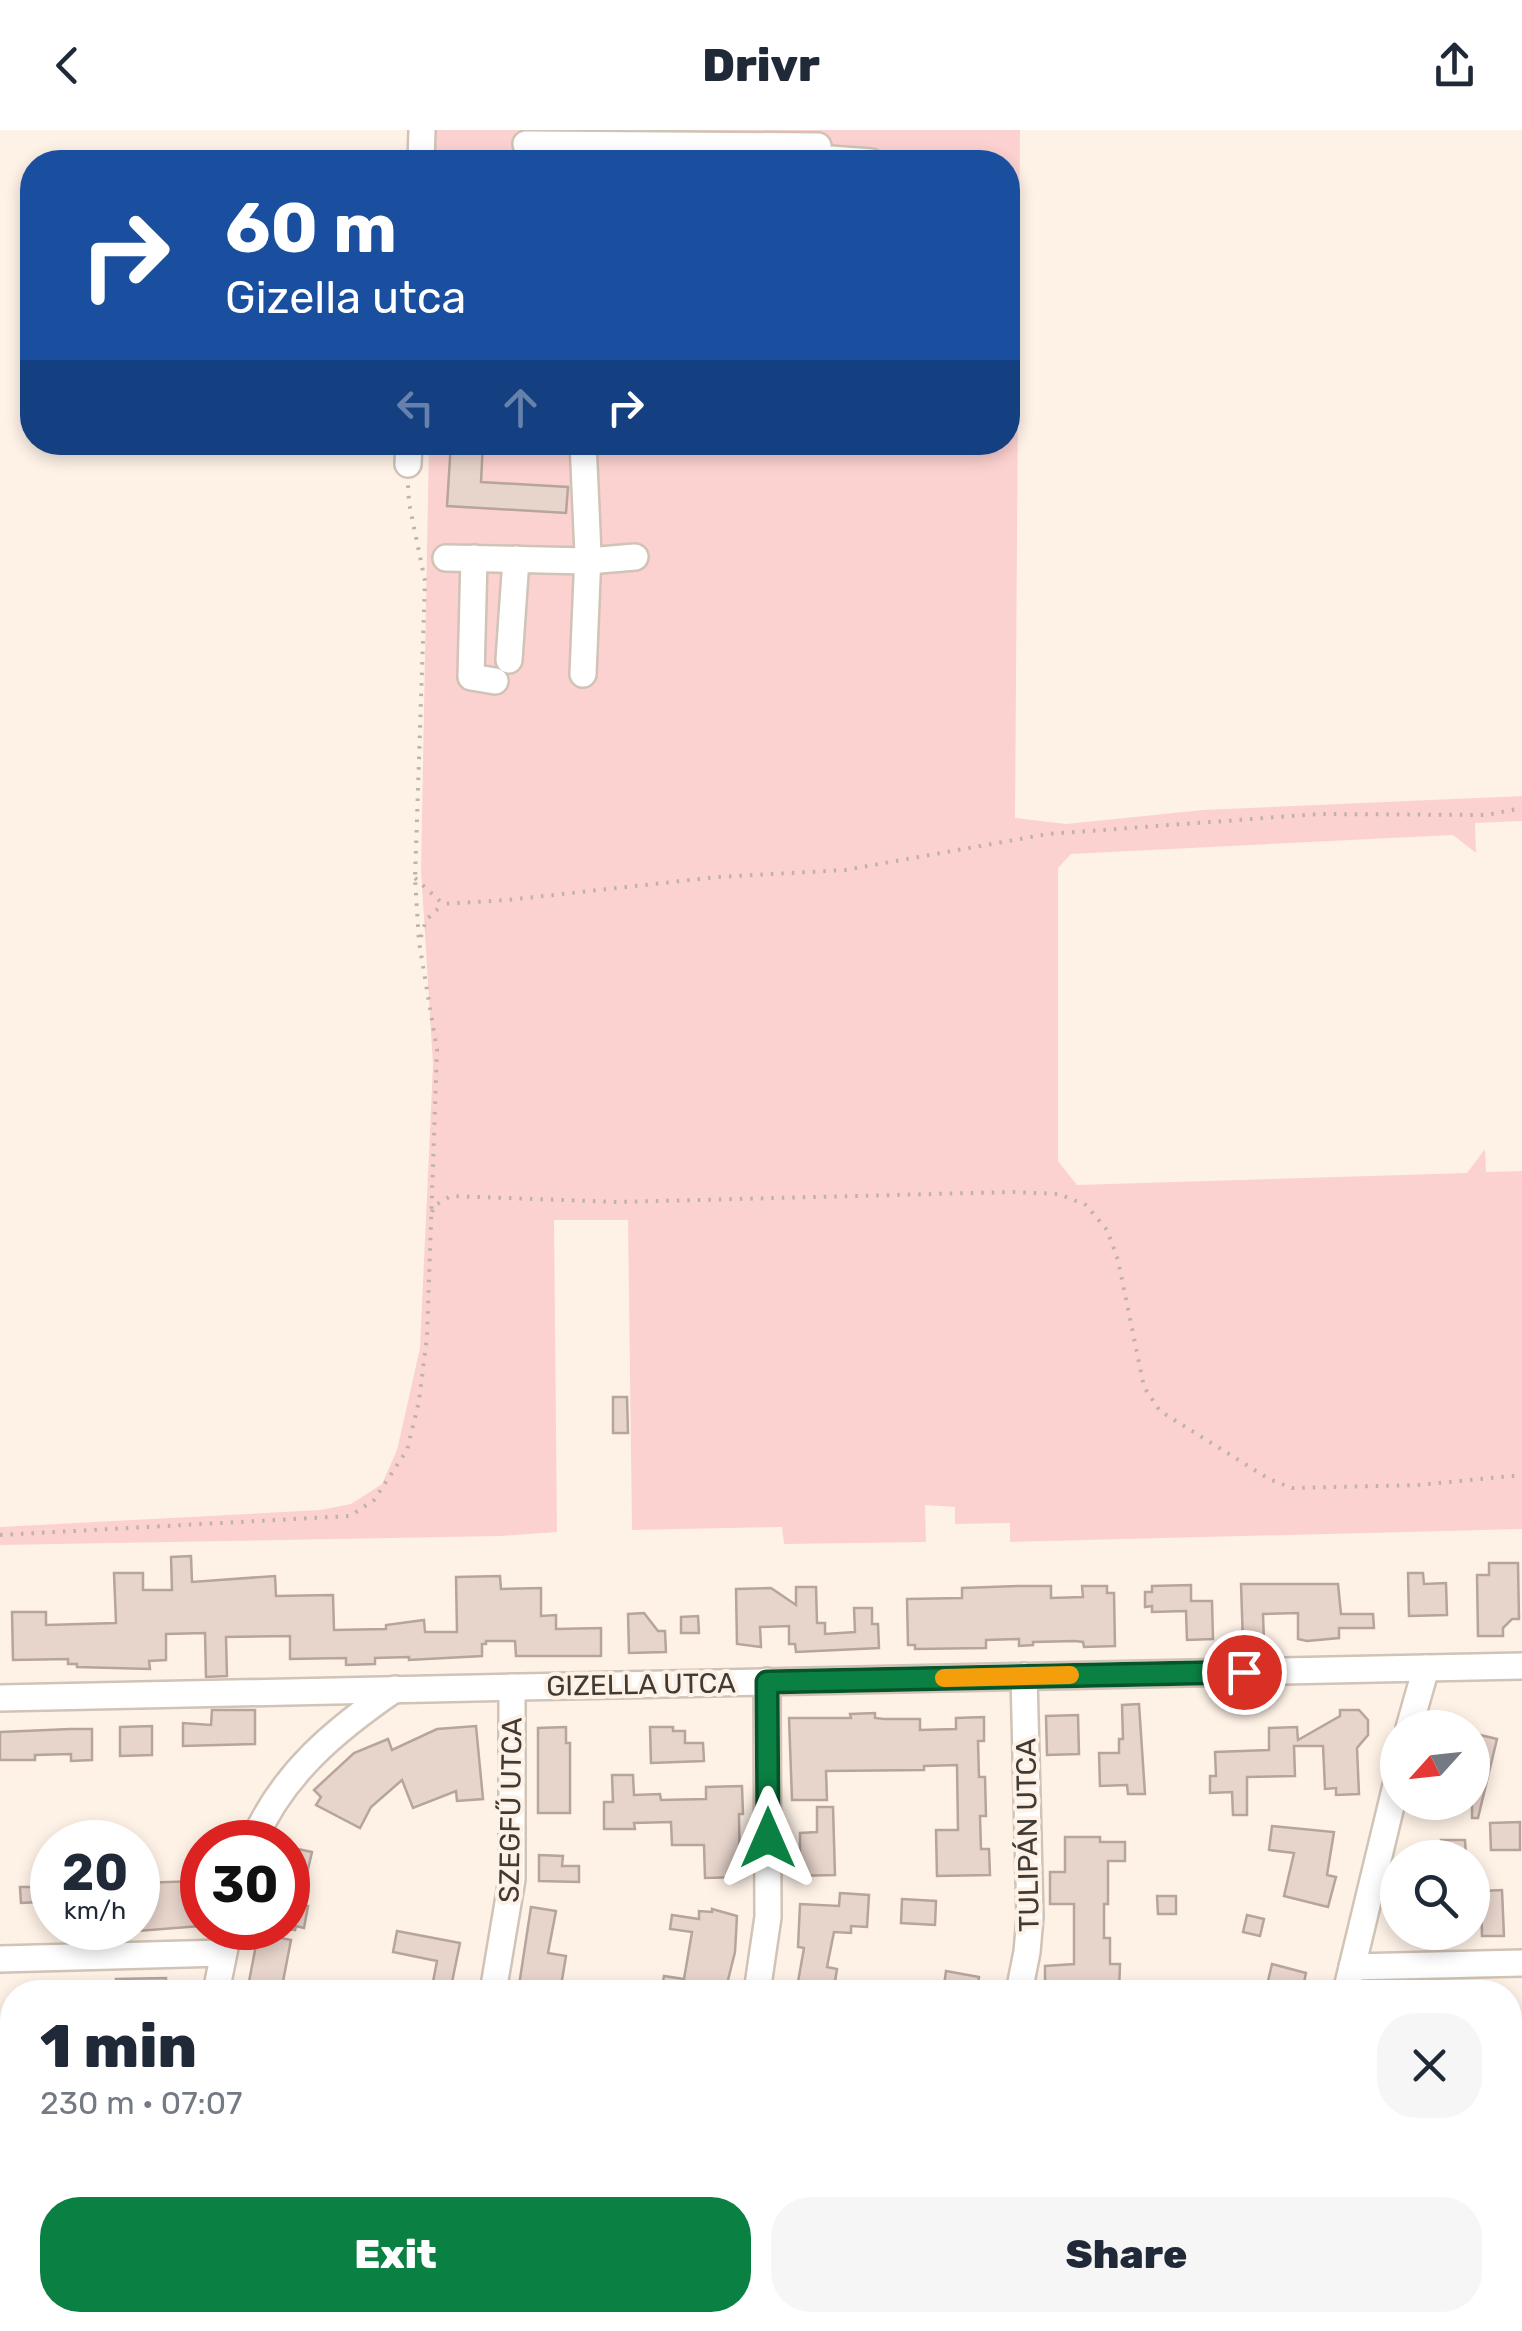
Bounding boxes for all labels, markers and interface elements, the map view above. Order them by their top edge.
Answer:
icon: back [40,38,95,93]
icon: share [1427,38,1482,93]
text: Drivr [702,39,820,92]
text: 60 m [225,187,397,270]
icon: right [60,190,190,320]
text: Gizella utca [225,271,466,324]
icon: left [388,380,443,435]
icon: ahead [493,380,548,435]
icon: right [598,380,653,435]
pin [1202,1630,1287,1715]
icon: arrive [1217,1645,1272,1700]
street label: GIZELLA UTCA [546,1666,736,1703]
north arrow [1380,1710,1490,1820]
map controls [1380,1710,1490,1950]
street label: SZEGFŰ UTCA [492,1717,529,1903]
street label: TULIPÁN UTCA [1009,1738,1046,1932]
position arrow [716,1786,820,1890]
speed limit sign: 30 [180,1820,310,1950]
button: search [1380,1840,1490,1950]
text: 20 [62,1843,128,1903]
text: km/h [64,1896,126,1925]
text: 1 min [40,2011,197,2082]
button: close [1377,2013,1482,2118]
text: 230 m · 07:07 [40,2084,243,2122]
button: Exit [40,2197,751,2312]
button: Share [771,2197,1482,2312]

